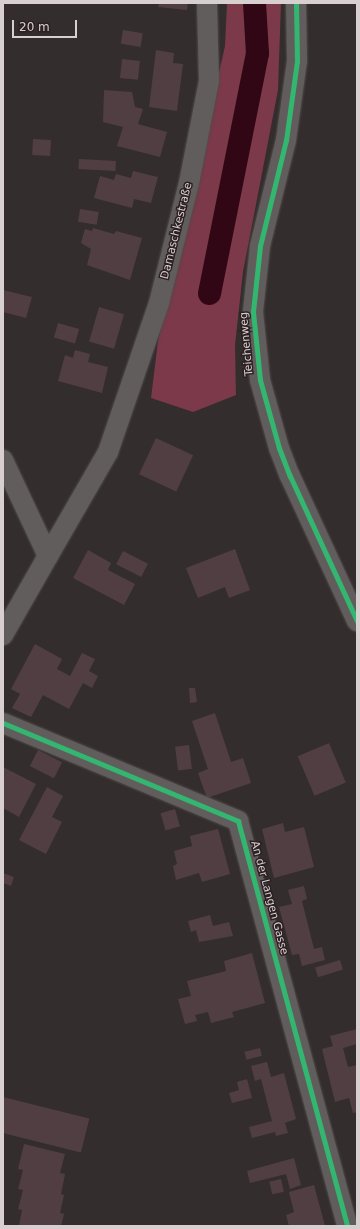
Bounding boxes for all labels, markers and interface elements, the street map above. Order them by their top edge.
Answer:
scale bar [14,12,79,38]
text: 20 m [19,20,50,34]
street label: Damaschkestraße [159,181,195,281]
street label: Teichenweg [238,311,256,377]
street label: An der Langen Gasse [247,840,291,956]

